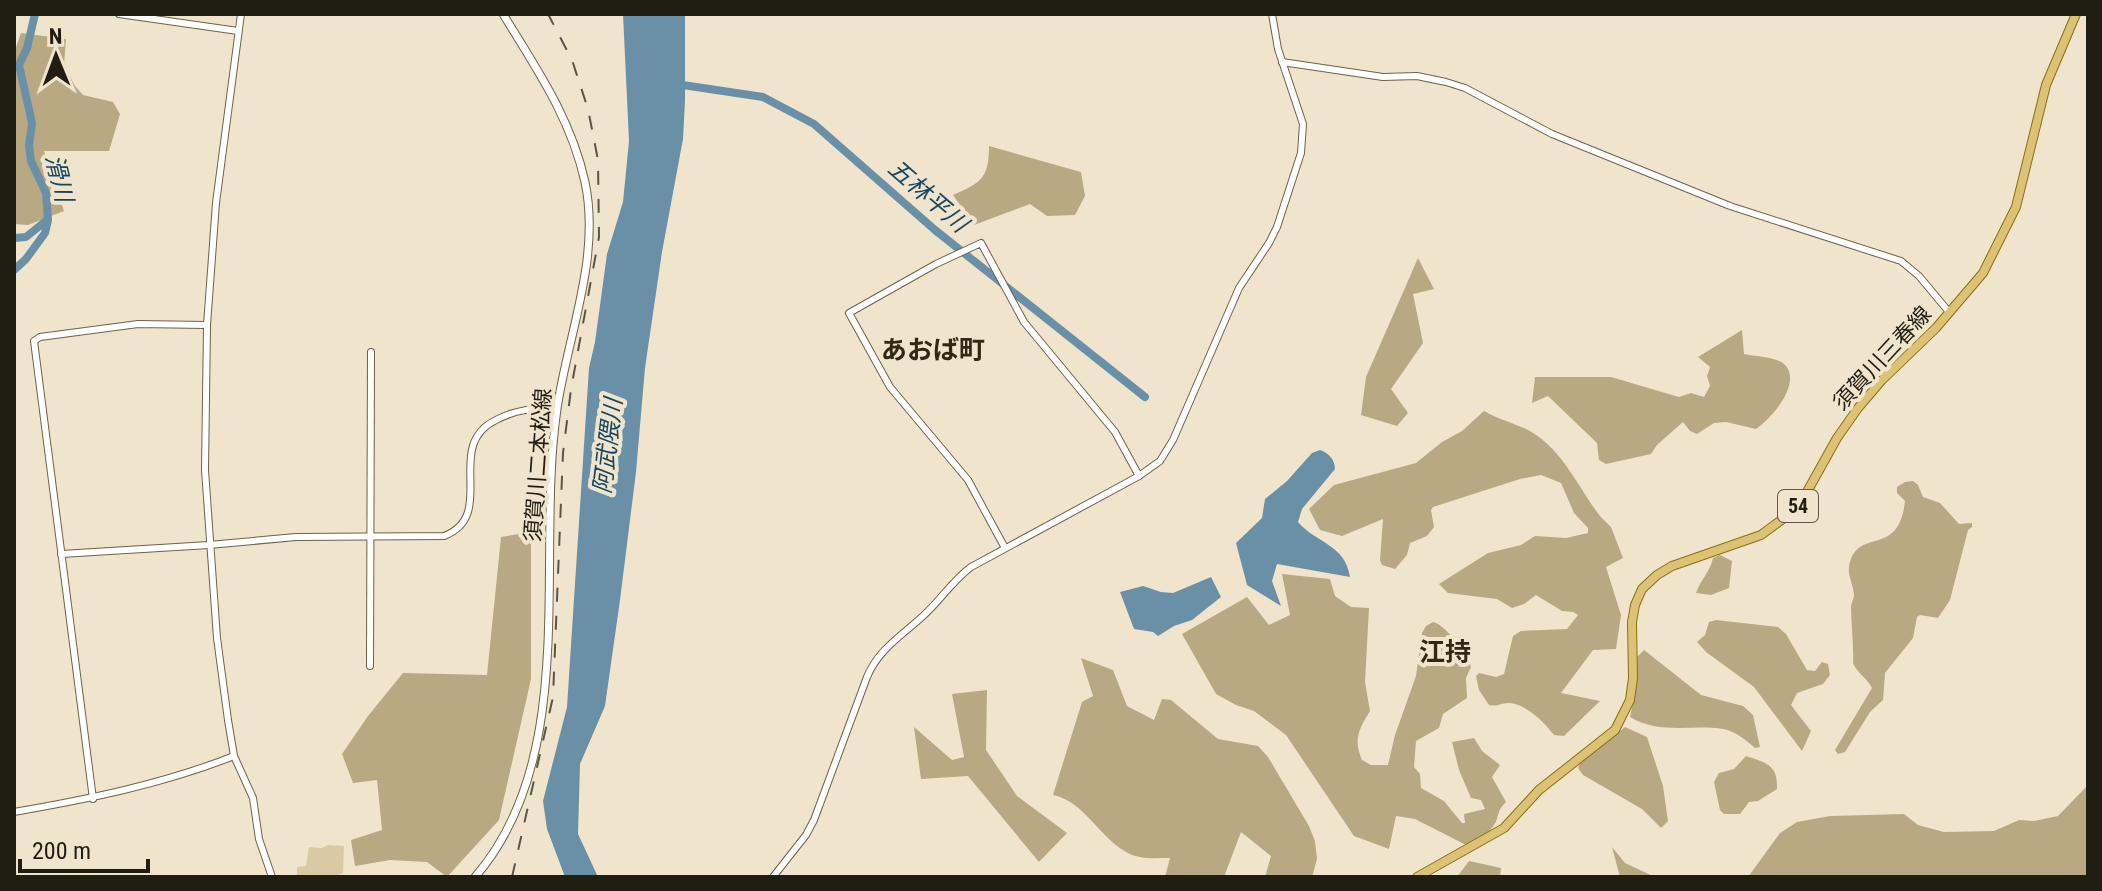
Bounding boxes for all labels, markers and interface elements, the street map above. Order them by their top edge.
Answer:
north arrow [16,16,96,96]
text: N [49,24,63,49]
water label: 滑川 [40,151,79,208]
water label: 五林平川 [883,154,976,240]
street label: 須賀川三春線 [1828,301,1936,415]
district label: あおば町 [881,335,985,365]
street label: 須賀川二本松線 [520,387,556,543]
water label: 阿武隈川 [588,394,628,495]
road number: 54 [1778,490,1818,522]
district label: 江持 [1419,637,1471,667]
scale bar [20,823,148,873]
text: 200 m [32,837,91,865]

